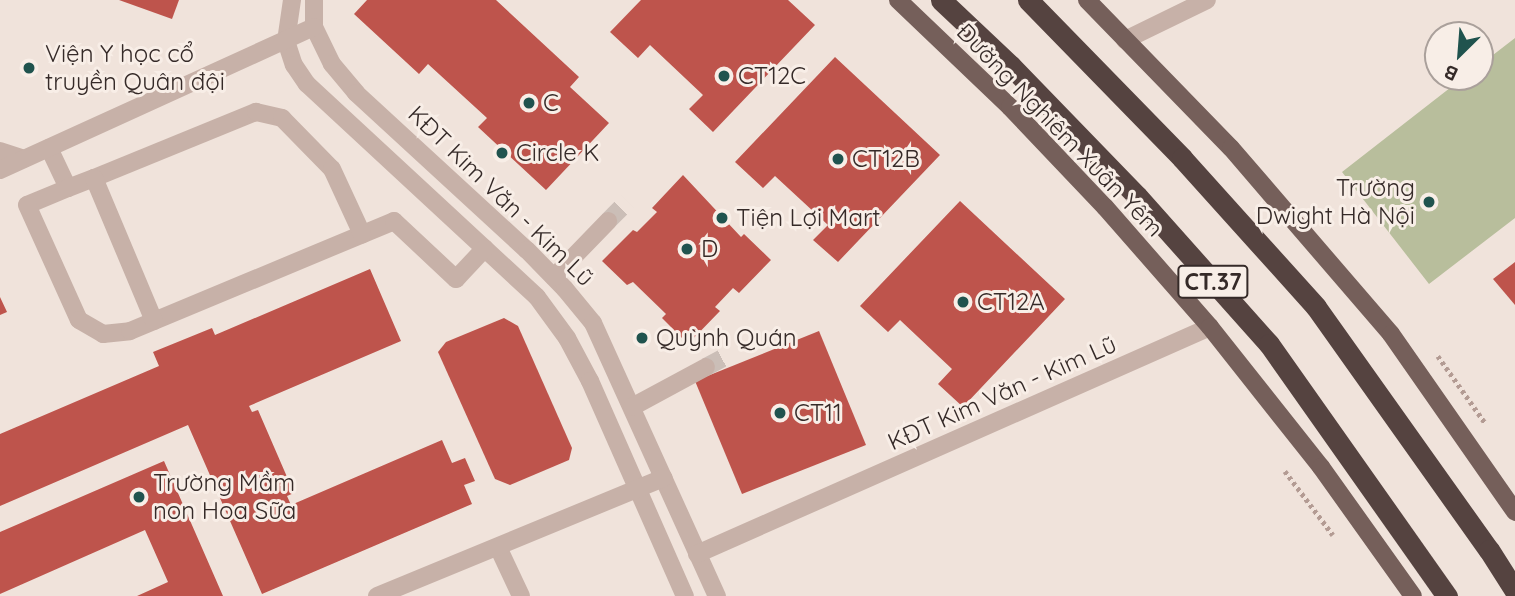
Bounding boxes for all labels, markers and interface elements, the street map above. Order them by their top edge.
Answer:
street label: Đường Nghiêm Xuân Yêm [951,18,1169,242]
north arrow [1424,21,1494,91]
place label: Viện Y học cổ truyền Quân đội [45,40,225,96]
marker: Viện Y học cổ truyền Quân đội [19,58,39,78]
text: B [1440,60,1462,87]
place label: CT12C [738,62,806,90]
marker: CT12C [716,68,732,84]
place label: C [543,89,559,117]
marker: C [521,95,537,111]
street label: KĐT Kim Văn - Kim Lũ [402,100,600,292]
place label: Circle K [516,139,600,167]
marker: Circle K [494,145,510,161]
place label: CT12B [852,145,920,173]
marker: CT12B [830,151,846,167]
place label: Trường Dwight Hà Nội [1256,174,1415,230]
marker: Trường Dwight Hà Nội [1421,194,1437,210]
place label: Tiện Lợi Mart [736,204,880,232]
marker: Tiện Lợi Mart [714,210,730,226]
place label: D [701,235,718,263]
marker: D [679,241,695,257]
road number: CT.37 [1176,262,1250,302]
place label: CT12A [977,288,1045,316]
marker: CT12A [955,294,971,310]
place label: Quỳnh Quán [656,324,797,352]
marker: Quỳnh Quán [634,330,650,346]
street label: KĐT Kim Văn - Kim Lũ [883,330,1121,456]
place label: CT11 [794,399,842,427]
marker: CT11 [772,405,788,421]
place label: Trường Mầm non Hoa Sữa [153,469,296,525]
marker: Trường Mầm non Hoa Sữa [131,489,147,505]

